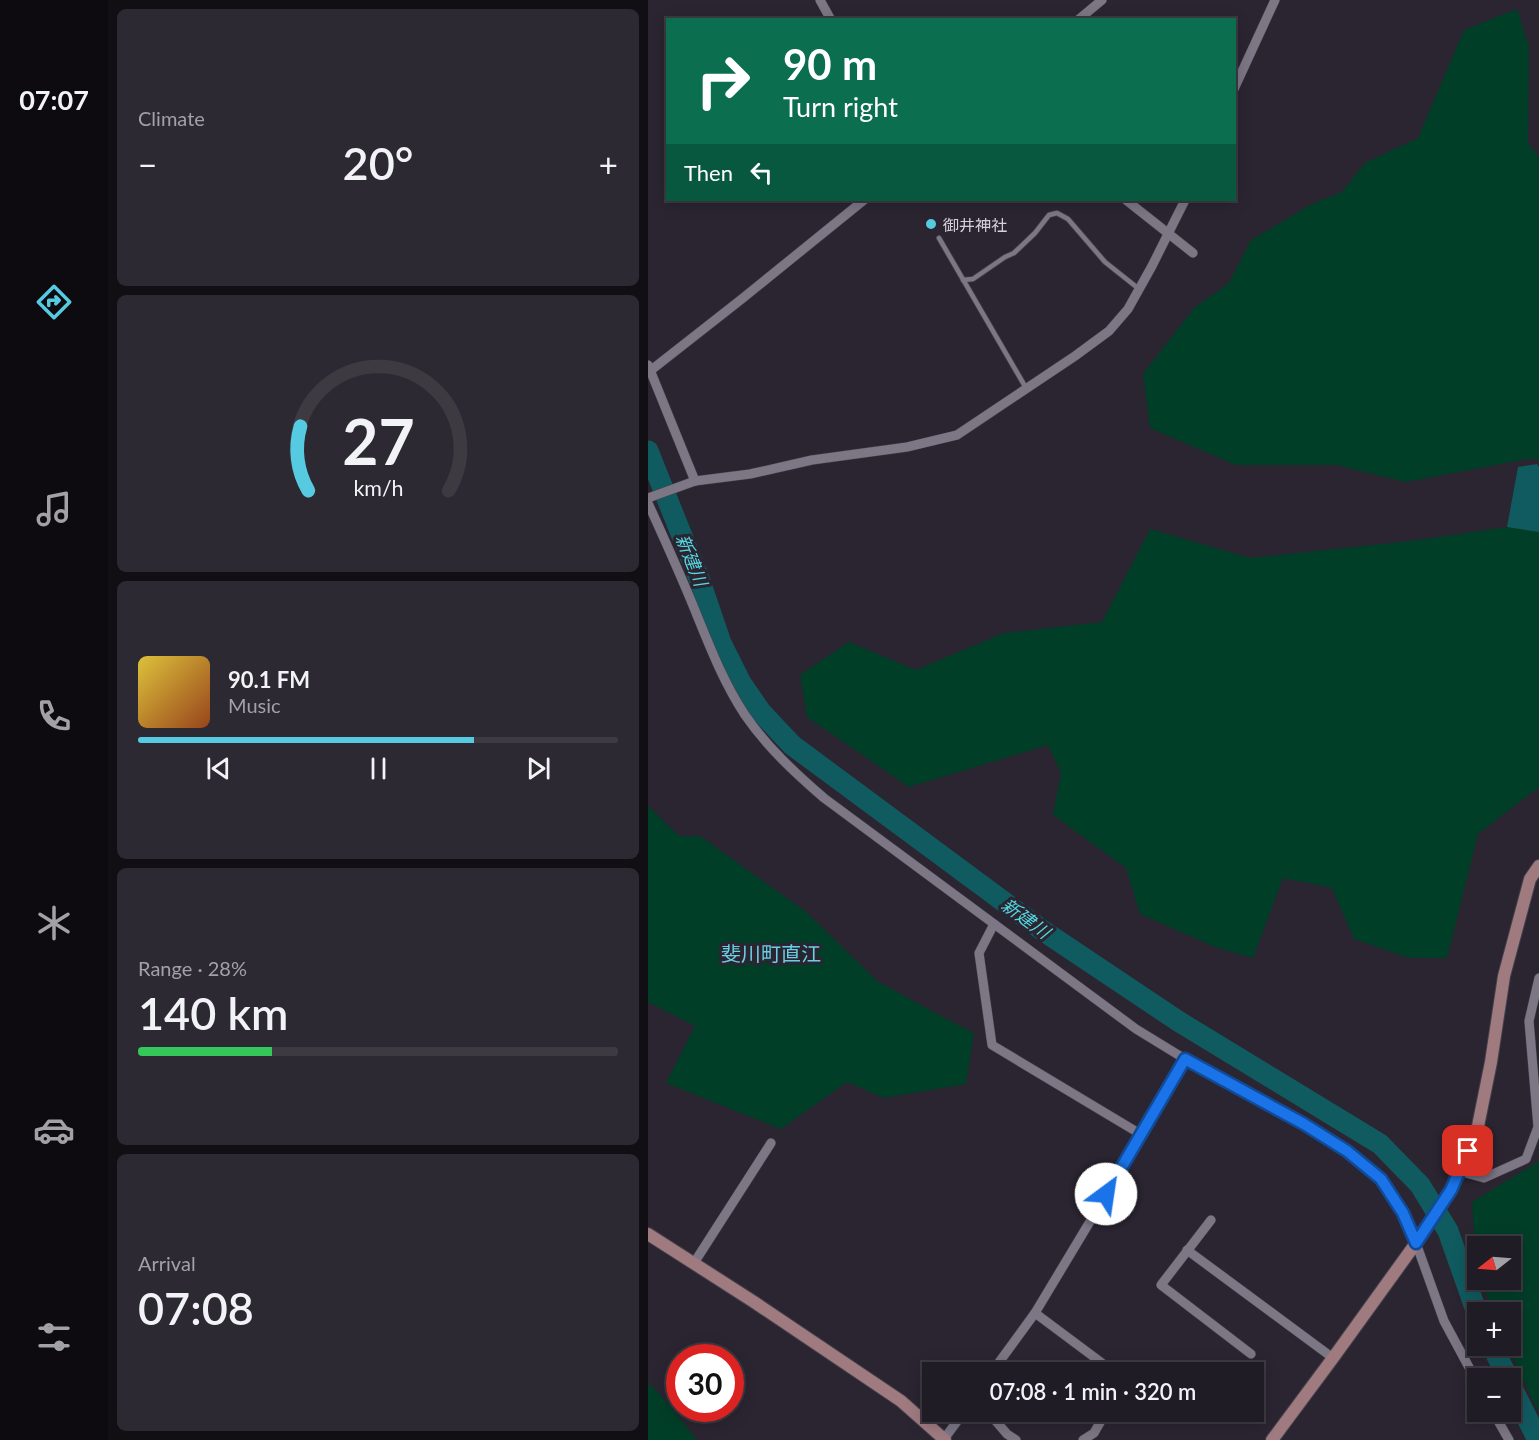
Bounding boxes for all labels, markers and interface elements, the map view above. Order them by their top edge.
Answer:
text: 90 m [783,39,877,89]
icon: right [684,42,762,120]
text: 07:07 [19,83,89,116]
text: Turn right [783,90,898,123]
text: Climate [138,106,205,130]
text: 20° [343,136,413,190]
text: − [138,144,157,184]
text: + [599,144,618,184]
icon: left [745,156,778,189]
text: Then [684,159,733,186]
place label: 御井神社 [943,215,1007,234]
marker: 御井神社 [924,217,938,231]
icon: directions [33,281,75,323]
text: 27 [342,403,414,478]
text: km/h [353,475,403,501]
icon: music [33,488,75,530]
water label: 新建川 [672,531,713,591]
text: 90.1 FM [228,666,310,693]
text: Music [228,693,281,717]
icon: phone [33,695,75,737]
icon: previous [202,752,235,785]
icon: pause [362,752,395,785]
icon: next [522,752,555,785]
water label: 新建川 [998,893,1056,944]
icon: climate [33,902,75,944]
district label: 斐川町直江 [721,941,821,965]
text: Range · 28% [138,956,247,980]
text: 140 km [138,986,288,1040]
icon: car [33,1109,75,1151]
pin [1442,1125,1493,1176]
icon: arrive [1451,1134,1484,1167]
position arrow [1074,1162,1138,1226]
north arrow [1467,1236,1521,1290]
map controls [1467,1236,1521,1422]
text: Arrival [138,1251,196,1275]
text: 07:08 [138,1281,254,1335]
button: + [1467,1302,1521,1356]
icon: filters [33,1316,75,1358]
speed limit sign: 30 [666,1344,744,1422]
button: − [1467,1368,1521,1422]
text: 07:08 · 1 min · 320 m [990,1378,1196,1405]

